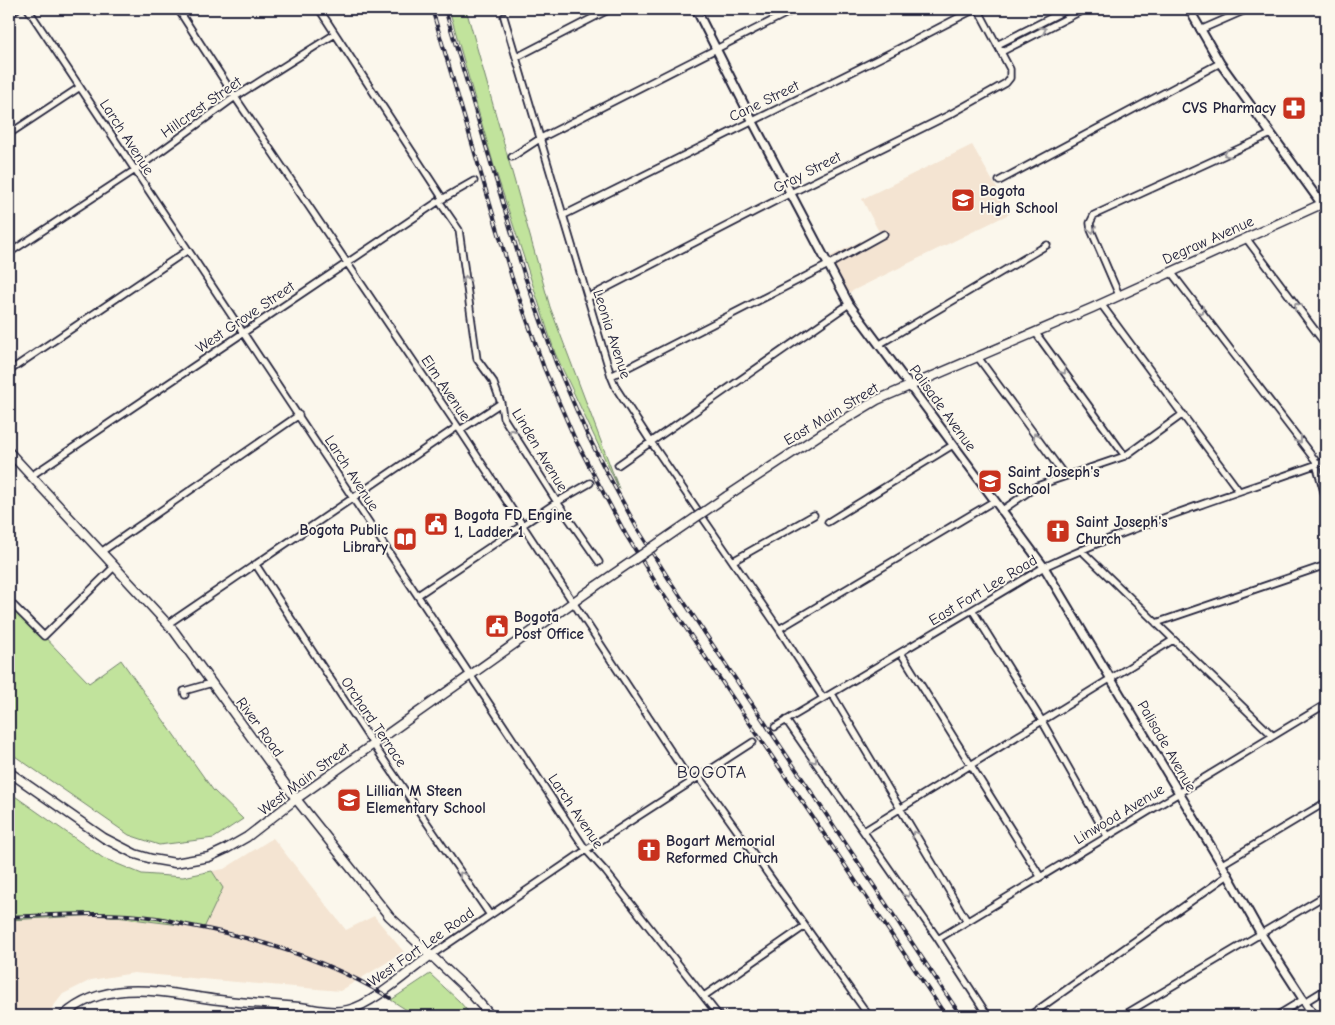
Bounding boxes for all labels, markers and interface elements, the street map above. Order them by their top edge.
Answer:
one-way arrow [1038,26,1047,36]
street label: Hillcrest Street [157,72,245,141]
street label: Cane Street [726,76,802,126]
pharmacy icon: CVS Pharmacy [1281,95,1307,121]
street label: Larch Avenue [96,96,158,179]
place label: CVS Pharmacy [1182,99,1276,117]
street label: Gray Street [770,147,844,197]
one-way arrow [1223,148,1232,159]
place label: Bogota High School [980,182,1058,217]
school or university icon: Bogota High School [950,187,976,213]
street label: Degraw Avenue [1160,212,1257,268]
one-way arrow [1087,226,1097,234]
one-way arrow [461,275,472,283]
street label: West Grove Street [192,277,298,357]
street label: Leonia Avenue [589,287,635,381]
one-way arrow [1294,302,1303,312]
one-way arrow [1195,305,1204,315]
street label: Elm Avenue [417,352,475,425]
street label: Palisade Avenue [906,361,981,455]
one-way arrow [1057,365,1066,375]
street label: East Main Street [781,378,882,449]
street label: Linden Avenue [508,405,572,495]
one-way arrow [509,428,518,437]
street label: Larch Avenue [321,432,383,515]
one-way arrow [1034,433,1042,442]
one-way arrow [1294,434,1302,443]
place label: Saint Joseph's School [1008,463,1100,498]
school or university icon: Saint Joseph's School [977,468,1003,494]
place label: Bogota FD Engine 1, Ladder 1 [454,506,572,541]
public building icon: Bogota FD Engine 1, Ladder 1 [423,511,449,537]
place label: Saint Joseph's Church [1076,513,1168,548]
church icon: Saint Joseph's Church [1045,518,1071,544]
place label: Bogota Public Library [299,521,388,556]
library icon: Bogota Public Library [392,526,418,552]
street label: East Fort Lee Road [926,551,1040,629]
place label: Bogota Post Office [514,608,584,643]
public building icon: Bogota Post Office [484,613,510,639]
street label: Orchard Terrace [337,673,411,771]
street label: River Road [232,694,288,760]
street label: Palisade Avenue [1134,697,1201,795]
street label: West Main Street [255,738,354,819]
one-way arrow [808,754,817,764]
district label: BOGOTA [677,762,747,783]
street label: Larch Avenue [544,770,608,852]
street label: Linwood Avenue [1070,780,1168,848]
place label: Lillian M Steen Elementary School [366,782,486,817]
school or university icon: Lillian M Steen Elementary School [336,787,362,813]
one-way arrow [912,830,922,839]
place label: Bogart Memorial Reformed Church [666,832,778,867]
church icon: Bogart Memorial Reformed Church [636,837,662,863]
one-way arrow [459,871,468,881]
one-way arrow [901,888,910,897]
street label: West Fort Lee Road [364,904,478,990]

